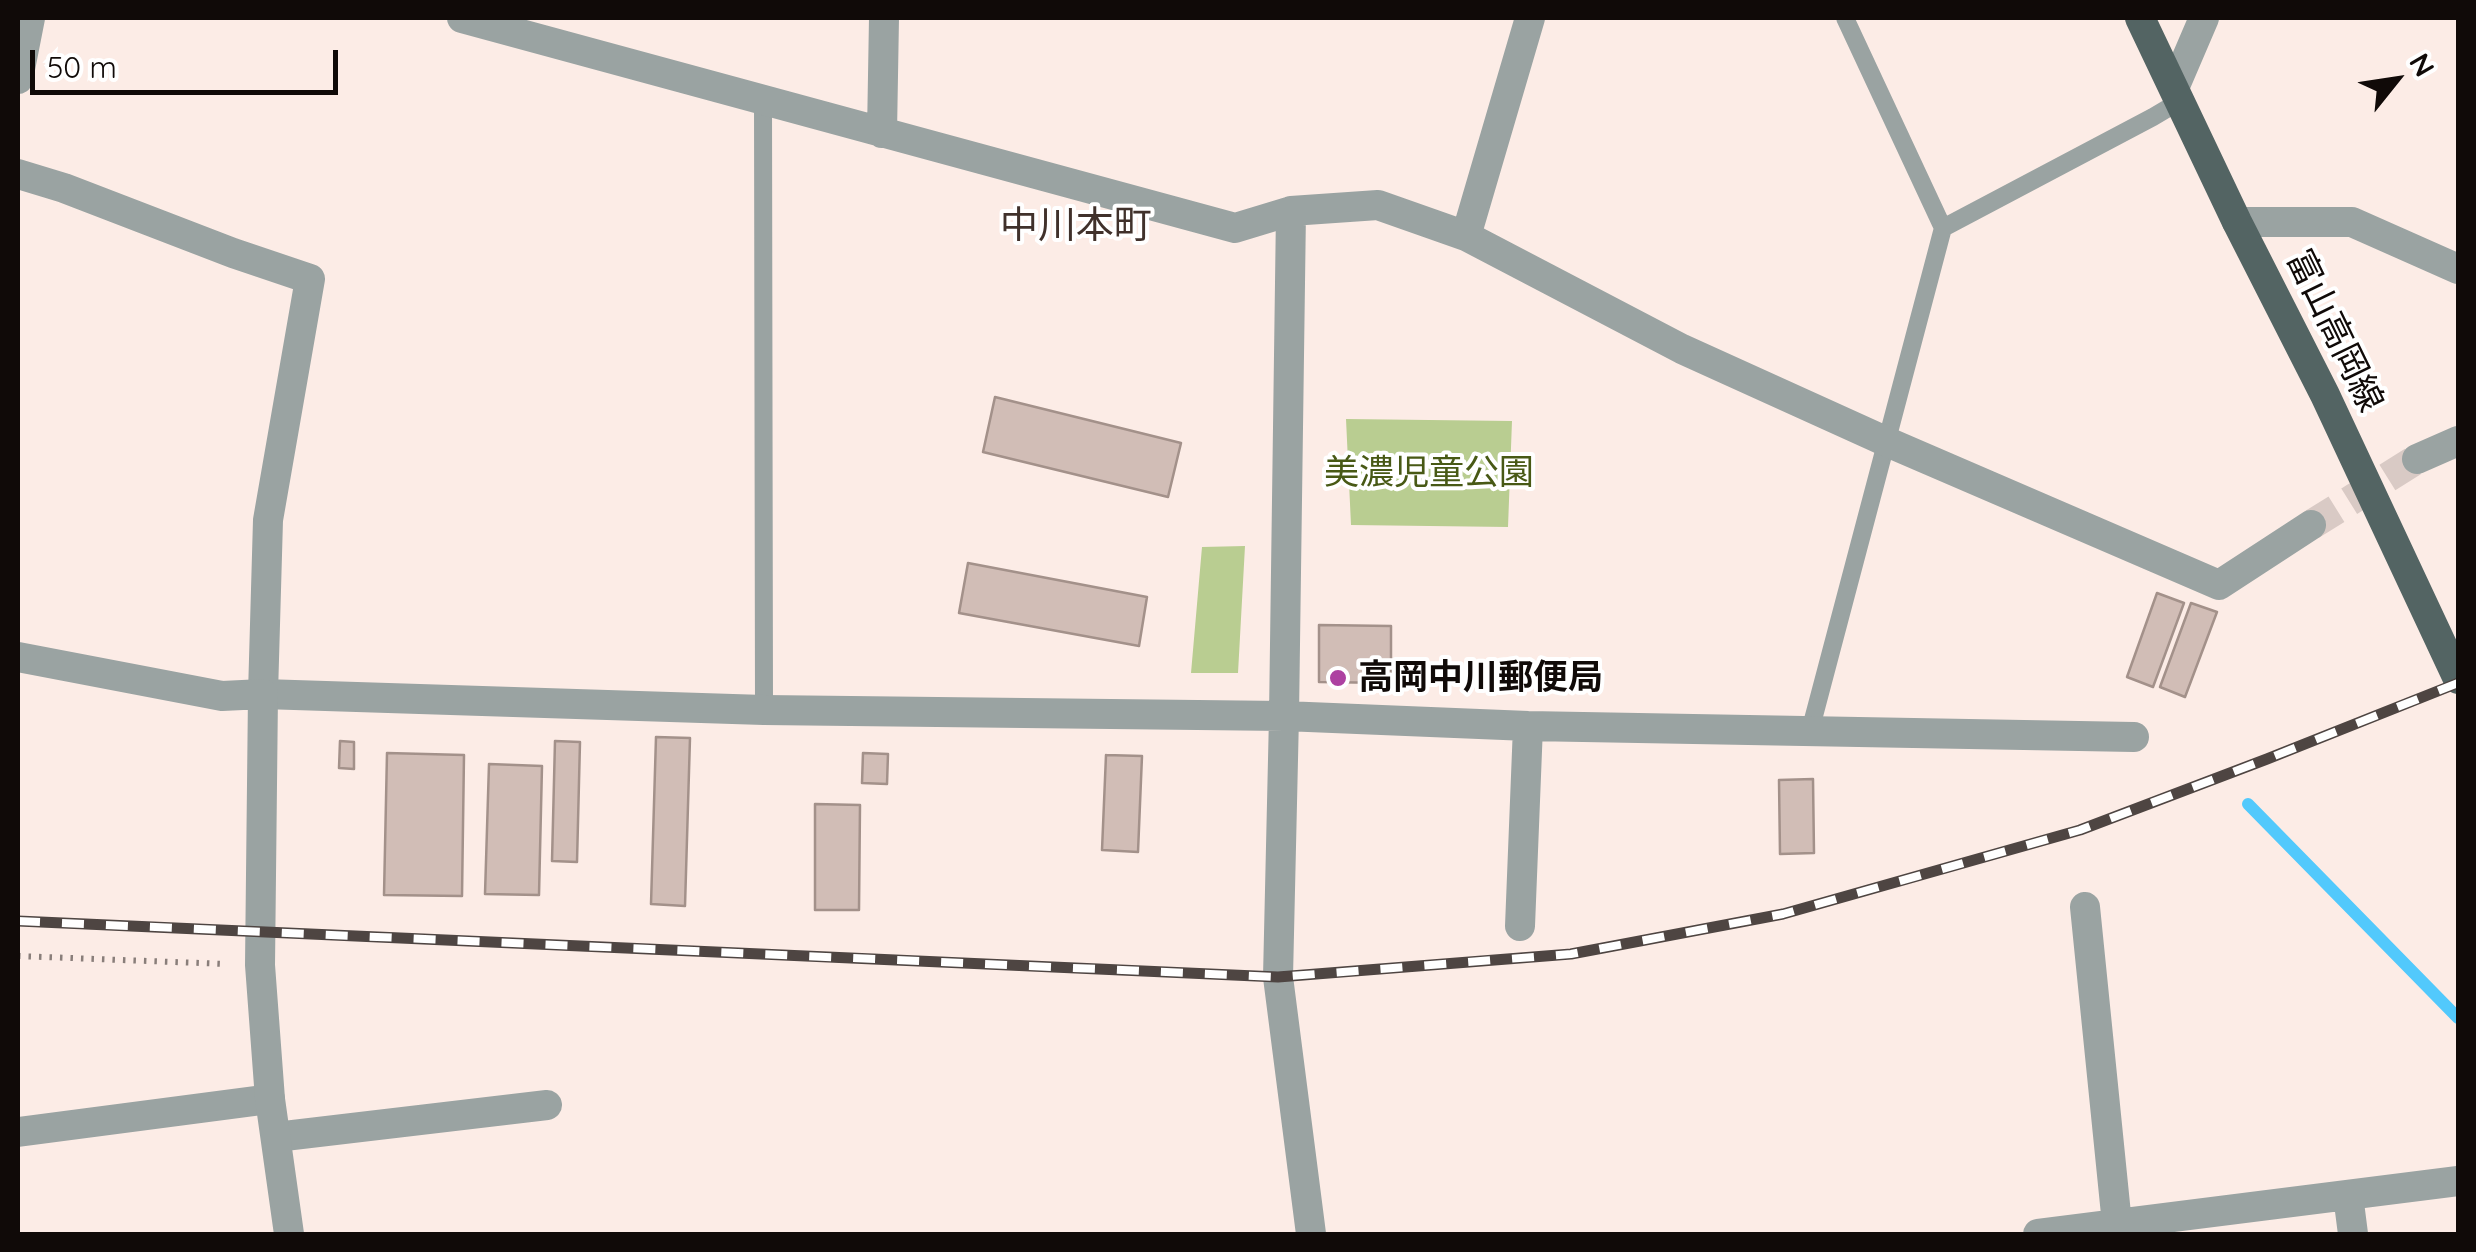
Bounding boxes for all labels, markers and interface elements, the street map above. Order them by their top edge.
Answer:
scale bar [35,30,342,92]
north arrow [2346,30,2446,130]
text: N [2402,47,2443,82]
text: 50 m [47,48,117,86]
district label: 中川本町 [1000,204,1152,250]
street label: 富山高岡線 [2277,243,2391,419]
park label: 美濃児童公園 [1324,452,1534,494]
place label: 高岡中川郵便局 [1358,657,1603,699]
marker: 高岡中川郵便局 [1327,667,1349,689]

